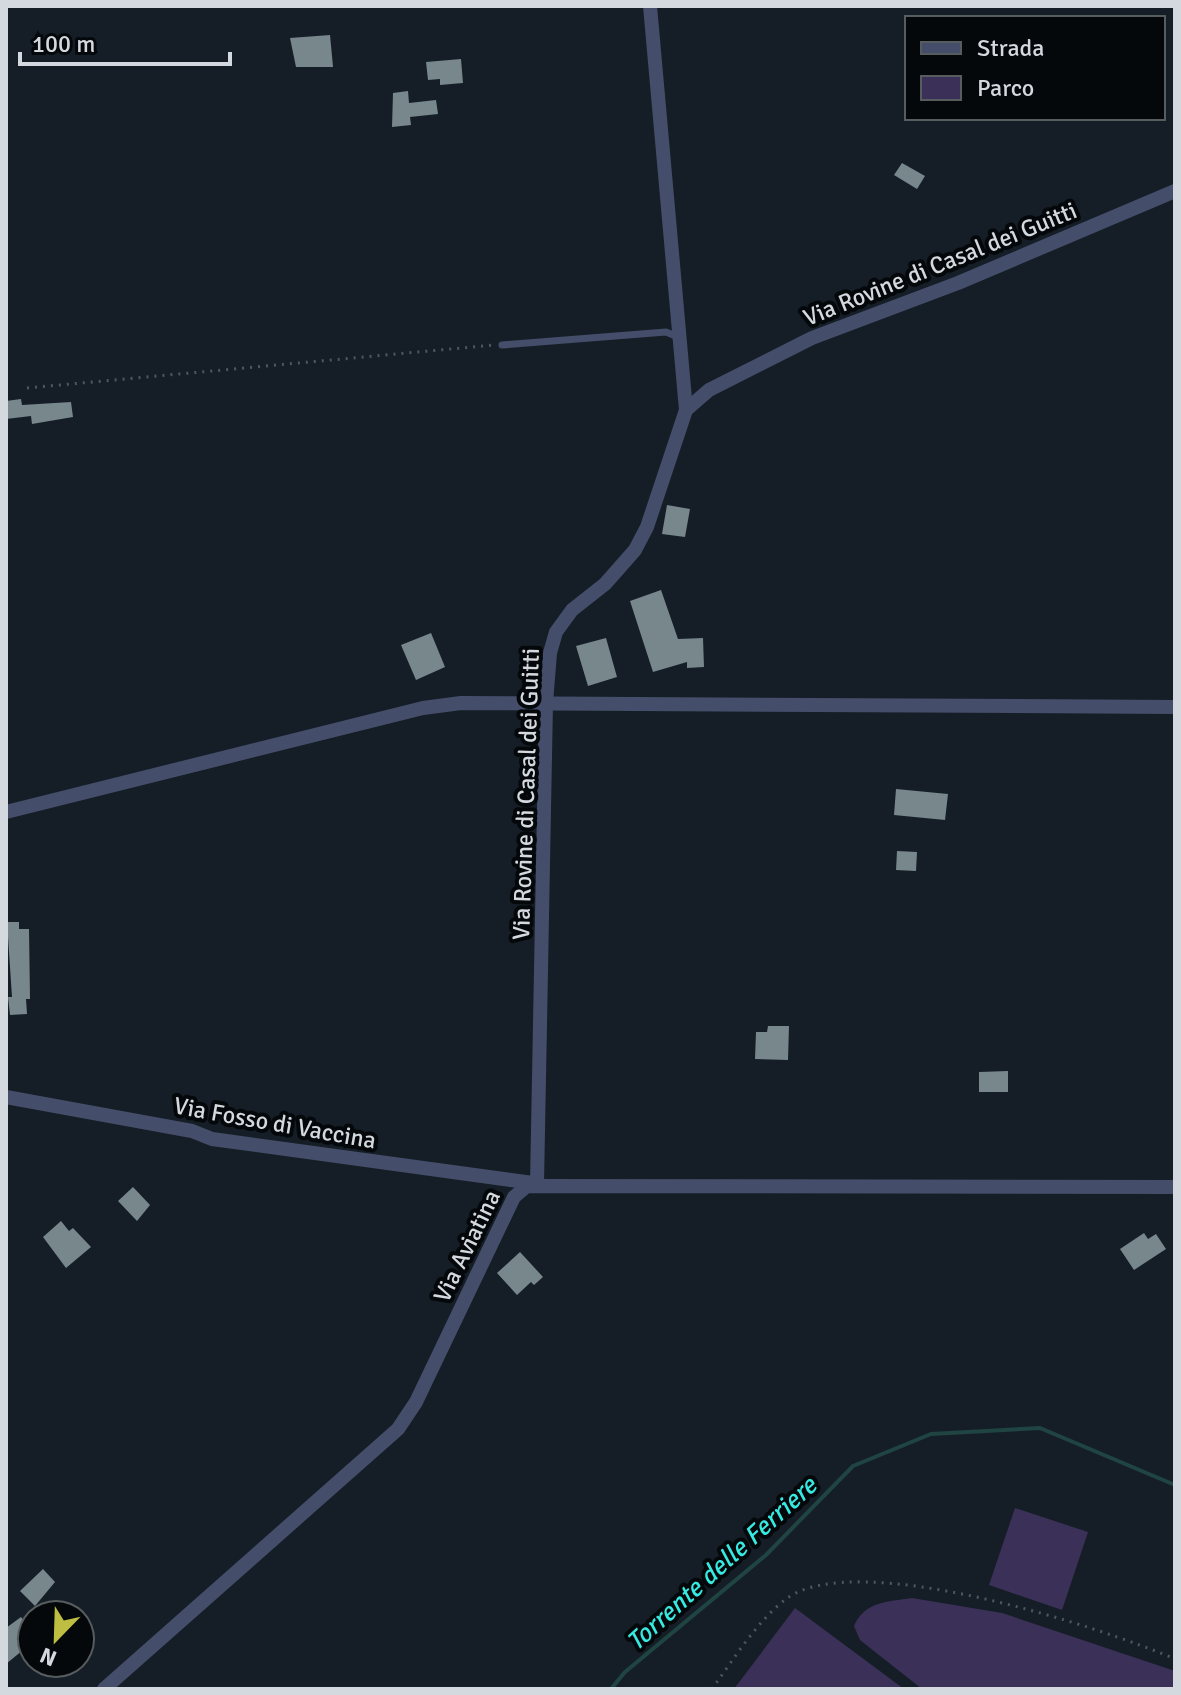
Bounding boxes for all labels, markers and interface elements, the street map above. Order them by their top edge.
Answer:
scale bar [20,16,230,66]
legend [905,16,1165,120]
text: 100 m [32,29,95,59]
text: Strada [977,33,1044,63]
text: Parco [977,73,1034,103]
street label: Via Rovine di Casal dei Guitti [799,195,1081,333]
street label: Via Rovine di Casal dei Guitti [506,647,546,941]
street label: Via Fosso di Vaccina [172,1090,378,1156]
street label: Via Aviatina [427,1185,507,1307]
water label: Torrente delle Ferriere [620,1469,825,1658]
north arrow [16,1599,96,1679]
text: N [36,1642,61,1672]

